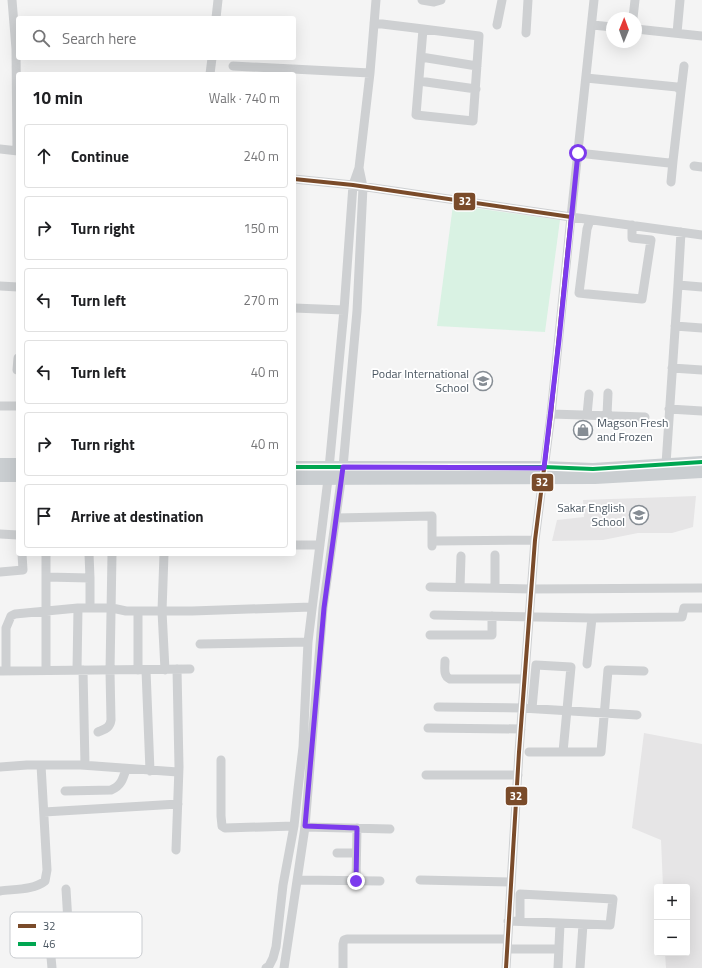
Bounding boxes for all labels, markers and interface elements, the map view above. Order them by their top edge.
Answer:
north arrow [606,12,642,48]
search box [16,16,296,60]
icon: search [30,27,52,49]
text: Search here [62,27,136,50]
text: 10 min [32,85,83,111]
text: Walk · 740 m [209,88,280,108]
route start [569,144,587,162]
icon: ahead [33,145,55,167]
text: Continue [71,145,129,168]
text: 240 m [243,146,279,166]
line badge: 32 [453,192,476,211]
text: 32 [459,193,471,209]
icon: right [33,217,55,239]
text: Turn right [71,217,135,240]
text: 150 m [243,218,279,238]
icon: left [33,289,55,311]
text: Turn left [71,289,126,312]
text: 270 m [243,290,279,310]
icon: left [33,361,55,383]
text: Turn left [71,361,126,384]
text: 40 m [251,362,279,382]
place label: Podar International School [372,364,469,397]
school or university icon: Podar International School [472,370,494,392]
place label: Magson Fresh and Frozen [597,413,668,446]
shop icon: Magson Fresh and Frozen [572,419,594,441]
icon: right [33,433,55,455]
text: Turn right [71,433,135,456]
text: 40 m [251,434,279,454]
line badge: 32 [531,473,554,492]
text: 32 [536,474,548,490]
place label: Sakar English School [557,498,625,531]
school or university icon: Sakar English School [628,504,650,526]
icon: arrive [33,505,55,527]
text: Arrive at destination [71,505,204,528]
line badge: 32 [505,786,528,806]
text: 32 [510,788,522,804]
route end [347,872,365,890]
map controls [654,884,690,956]
button: + [654,884,690,920]
legend [10,912,142,958]
text: 32 [43,918,55,934]
button: − [654,920,690,956]
text: 46 [43,936,55,952]

